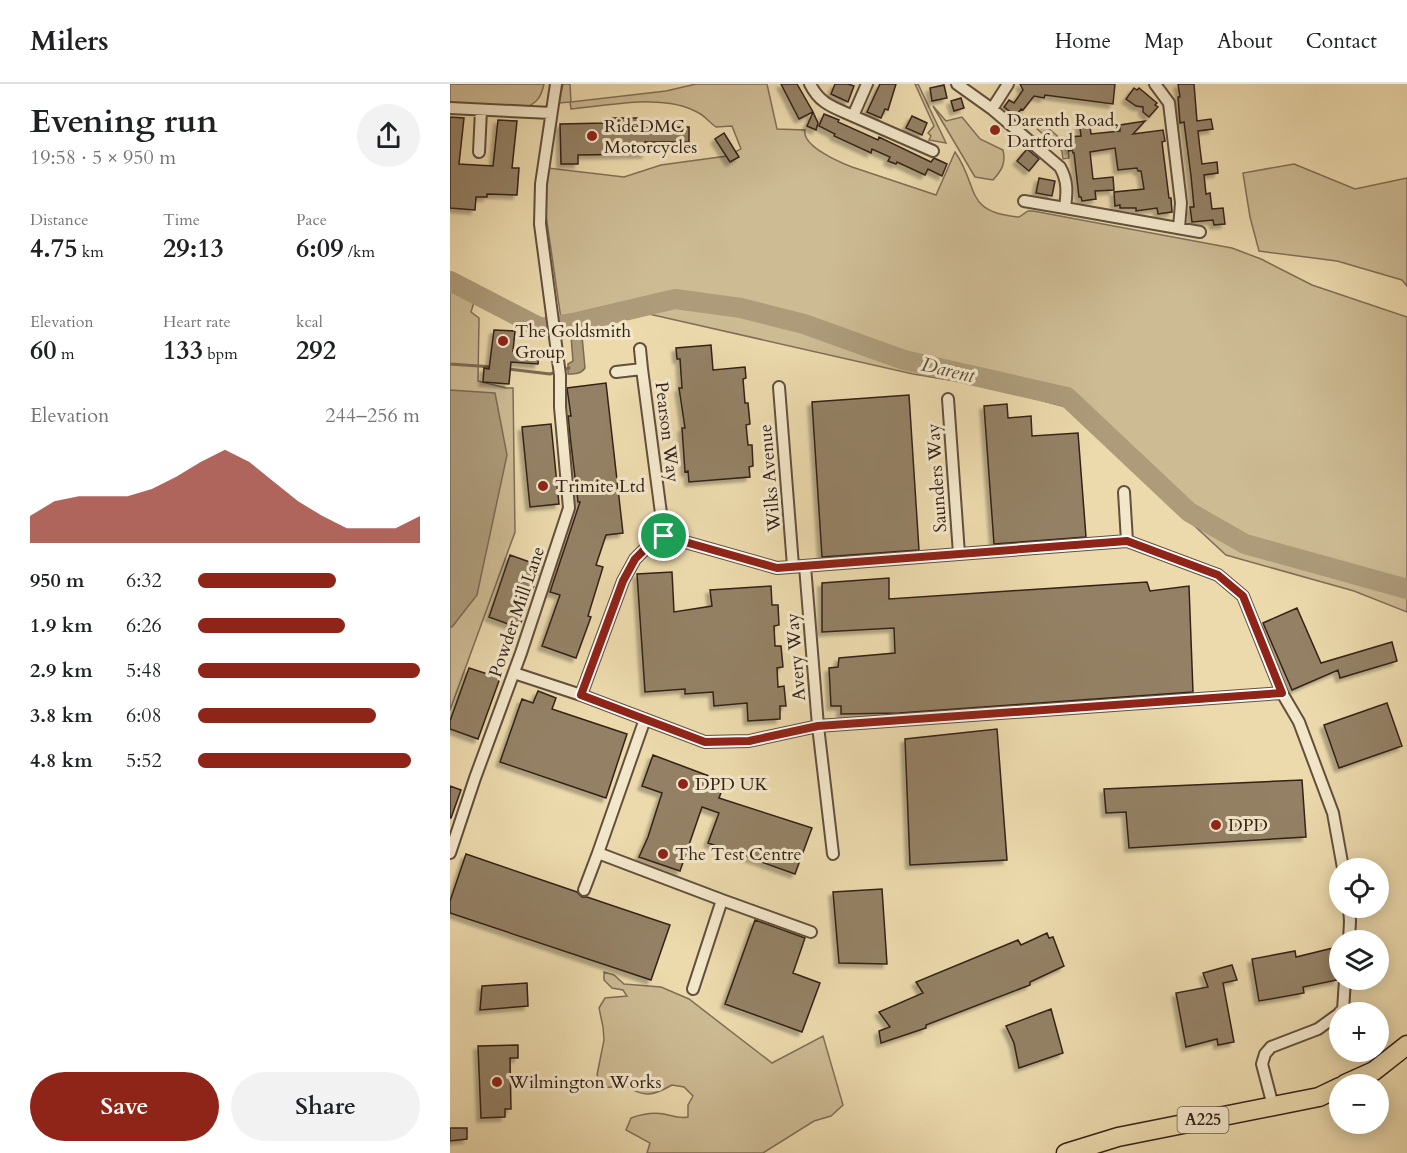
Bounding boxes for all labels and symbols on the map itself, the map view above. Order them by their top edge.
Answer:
place label: Darenth Road, Dartford [1007,108,1119,154]
place label: RideDMC Motorcycles [604,114,697,160]
marker: Darenth Road, Dartford [988,123,1002,137]
marker: RideDMC Motorcycles [585,129,599,143]
place label: The Goldsmith Group [515,319,631,365]
marker: The Goldsmith Group [496,334,510,348]
water label: Darent [919,351,979,390]
street label: Pearson Way [648,380,686,484]
street label: Saunders Way [921,422,953,533]
street label: Wilks Avenue [753,423,787,534]
place label: Trimite Ltd [555,474,645,499]
marker: Trimite Ltd [536,479,550,493]
pin [638,510,689,561]
street label: Powder Mill Lane [483,543,551,681]
street label: Avery Way [780,612,812,702]
place label: DPD UK [695,772,768,797]
marker: DPD UK [676,777,690,791]
place label: DPD [1228,813,1268,838]
marker: DPD [1209,818,1223,832]
place label: The Test Centre [675,842,802,867]
marker: The Test Centre [656,847,670,861]
place label: Wilmington Works [508,1070,661,1095]
marker: Wilmington Works [490,1075,504,1089]
road number: A225 [1178,1107,1228,1133]

